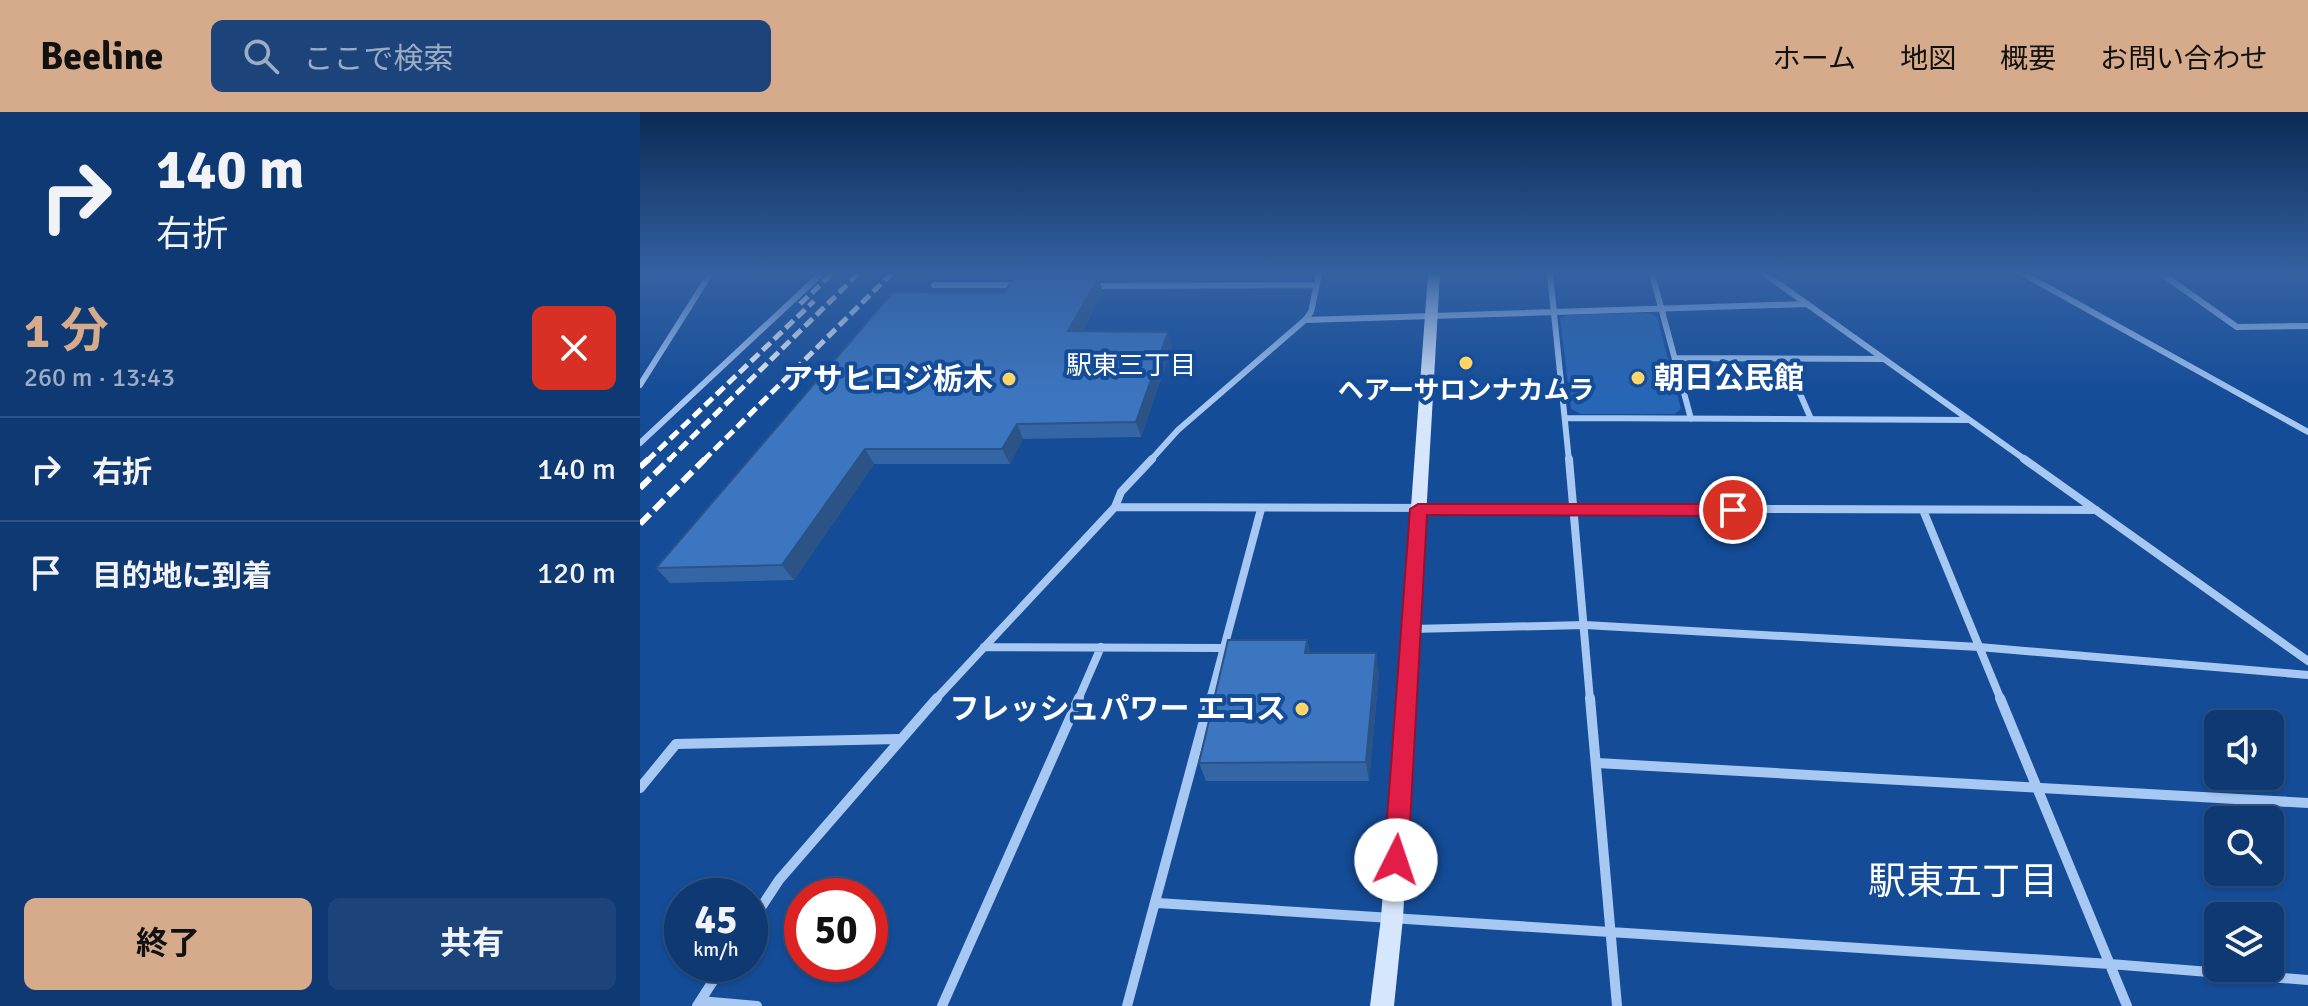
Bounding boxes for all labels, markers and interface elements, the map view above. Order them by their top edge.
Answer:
search box [211,20,771,92]
text: Beeline [40,33,163,80]
icon: search [239,34,283,78]
text: ここで検索 [303,41,453,78]
text: ホーム [1773,42,1856,76]
text: 地図 [1900,42,1956,76]
text: 概要 [2000,42,2056,76]
text: お問い合わせ [2100,42,2268,76]
text: 140 m [156,135,304,204]
icon: right [24,144,128,248]
text: 右折 [156,212,228,257]
text: 1 分 [24,302,108,361]
button: close [532,306,616,390]
district label: 駅東三丁目 [1066,350,1196,382]
marker: ヘアーサロンナカムラ [1457,354,1475,372]
place label: 朝日公民館 [1654,360,1804,397]
place label: アサヒロジ栃木 [783,361,993,398]
text: 260 m · 13:43 [24,362,175,394]
marker: 朝日公民館 [1629,369,1647,387]
marker: アサヒロジ栃木 [1000,370,1018,388]
place label: ヘアーサロンナカムラ [1338,375,1594,407]
icon: right [24,447,68,491]
text: 140 m [537,451,616,488]
text: 右折 [92,454,152,491]
pin [1699,476,1767,544]
icon: arrive [1711,488,1755,532]
icon: arrive [24,551,68,595]
text: 120 m [537,555,616,592]
text: 目的地に到着 [92,558,272,595]
place label: フレッシュパワー エコス [949,691,1286,728]
marker: フレッシュパワー エコス [1293,700,1311,718]
map controls [2204,710,2284,982]
button: sound [2204,710,2284,790]
button: search [2204,806,2284,886]
position arrow [1354,818,1438,902]
district label: 駅東五丁目 [1868,858,2058,905]
speed limit sign: 50 [784,878,888,982]
text: 45 [694,895,738,945]
button: 終了 [24,898,312,990]
button: 共有 [328,898,616,990]
button: layers [2204,902,2284,982]
text: km/h [693,937,739,962]

